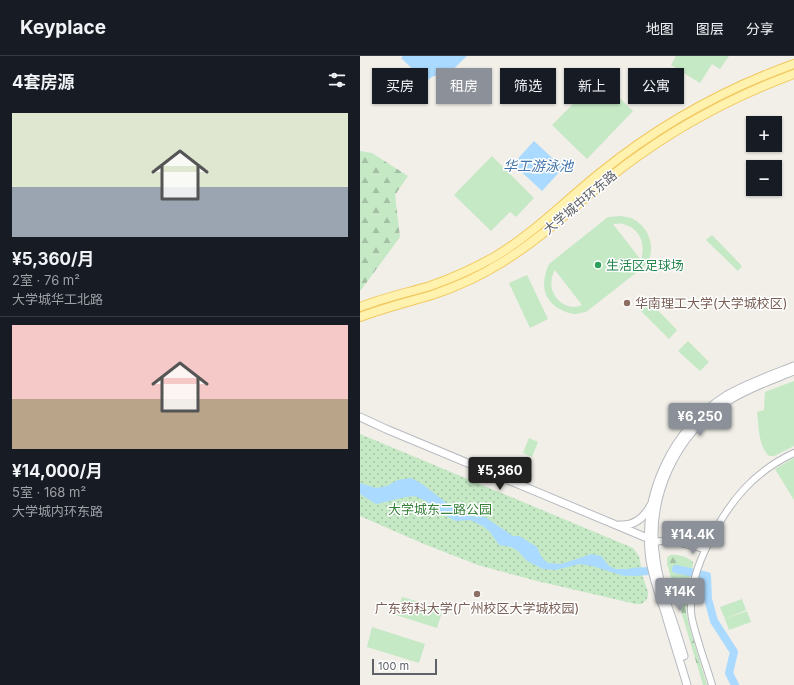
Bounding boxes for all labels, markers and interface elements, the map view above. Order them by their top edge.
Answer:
text: Keyplace [20,16,106,39]
text: 地图 [646,20,674,37]
text: 图层 [696,20,724,37]
text: 分享 [746,20,774,37]
chip: 买房 [372,68,428,104]
chip: 租房 [436,68,492,104]
chip: 筛选 [500,68,556,104]
chip: 新上 [564,68,620,104]
chip: 公寓 [628,68,684,104]
icon: filters [326,69,348,91]
text: 4套房源 [12,72,75,92]
map controls [746,116,782,196]
button: + [746,116,782,152]
icon: home [144,139,216,211]
water label: 华工游泳池 [503,157,575,174]
button: − [746,160,782,196]
street label: 大学城中环东路 [540,167,620,237]
text: ¥5,360/月 [12,249,95,269]
place label: 生活区足球场 [606,257,684,273]
marker: 生活区足球场 [593,260,603,270]
text: 2室 · 76 m² [12,272,80,288]
text: 大学城华工北路 [12,291,103,307]
place label: 华南理工大学(大学城校区) [635,295,787,311]
marker: 华南理工大学(大学城校区) [622,298,632,308]
icon: home [144,351,216,423]
pin: ¥6,250 [667,403,733,437]
text: ¥6,250 [677,408,723,424]
pin: ¥5,360 [467,457,533,491]
text: ¥14,000/月 [12,461,103,481]
text: ¥5,360 [477,462,523,478]
text: 5室 · 168 m² [12,484,86,500]
park label: 大学城东二路公园 [388,501,492,517]
text: 大学城内环东路 [12,503,103,519]
pin: ¥14.4K [660,521,726,555]
text: ¥14.4K [671,526,715,542]
pin: ¥14K [656,578,704,612]
text: ¥14K [664,583,696,599]
marker: 广东药科大学(广州校区大学城校园) [472,589,482,599]
place label: 广东药科大学(广州校区大学城校园) [375,600,579,616]
scale bar [372,657,437,676]
text: 100 m [378,659,409,673]

